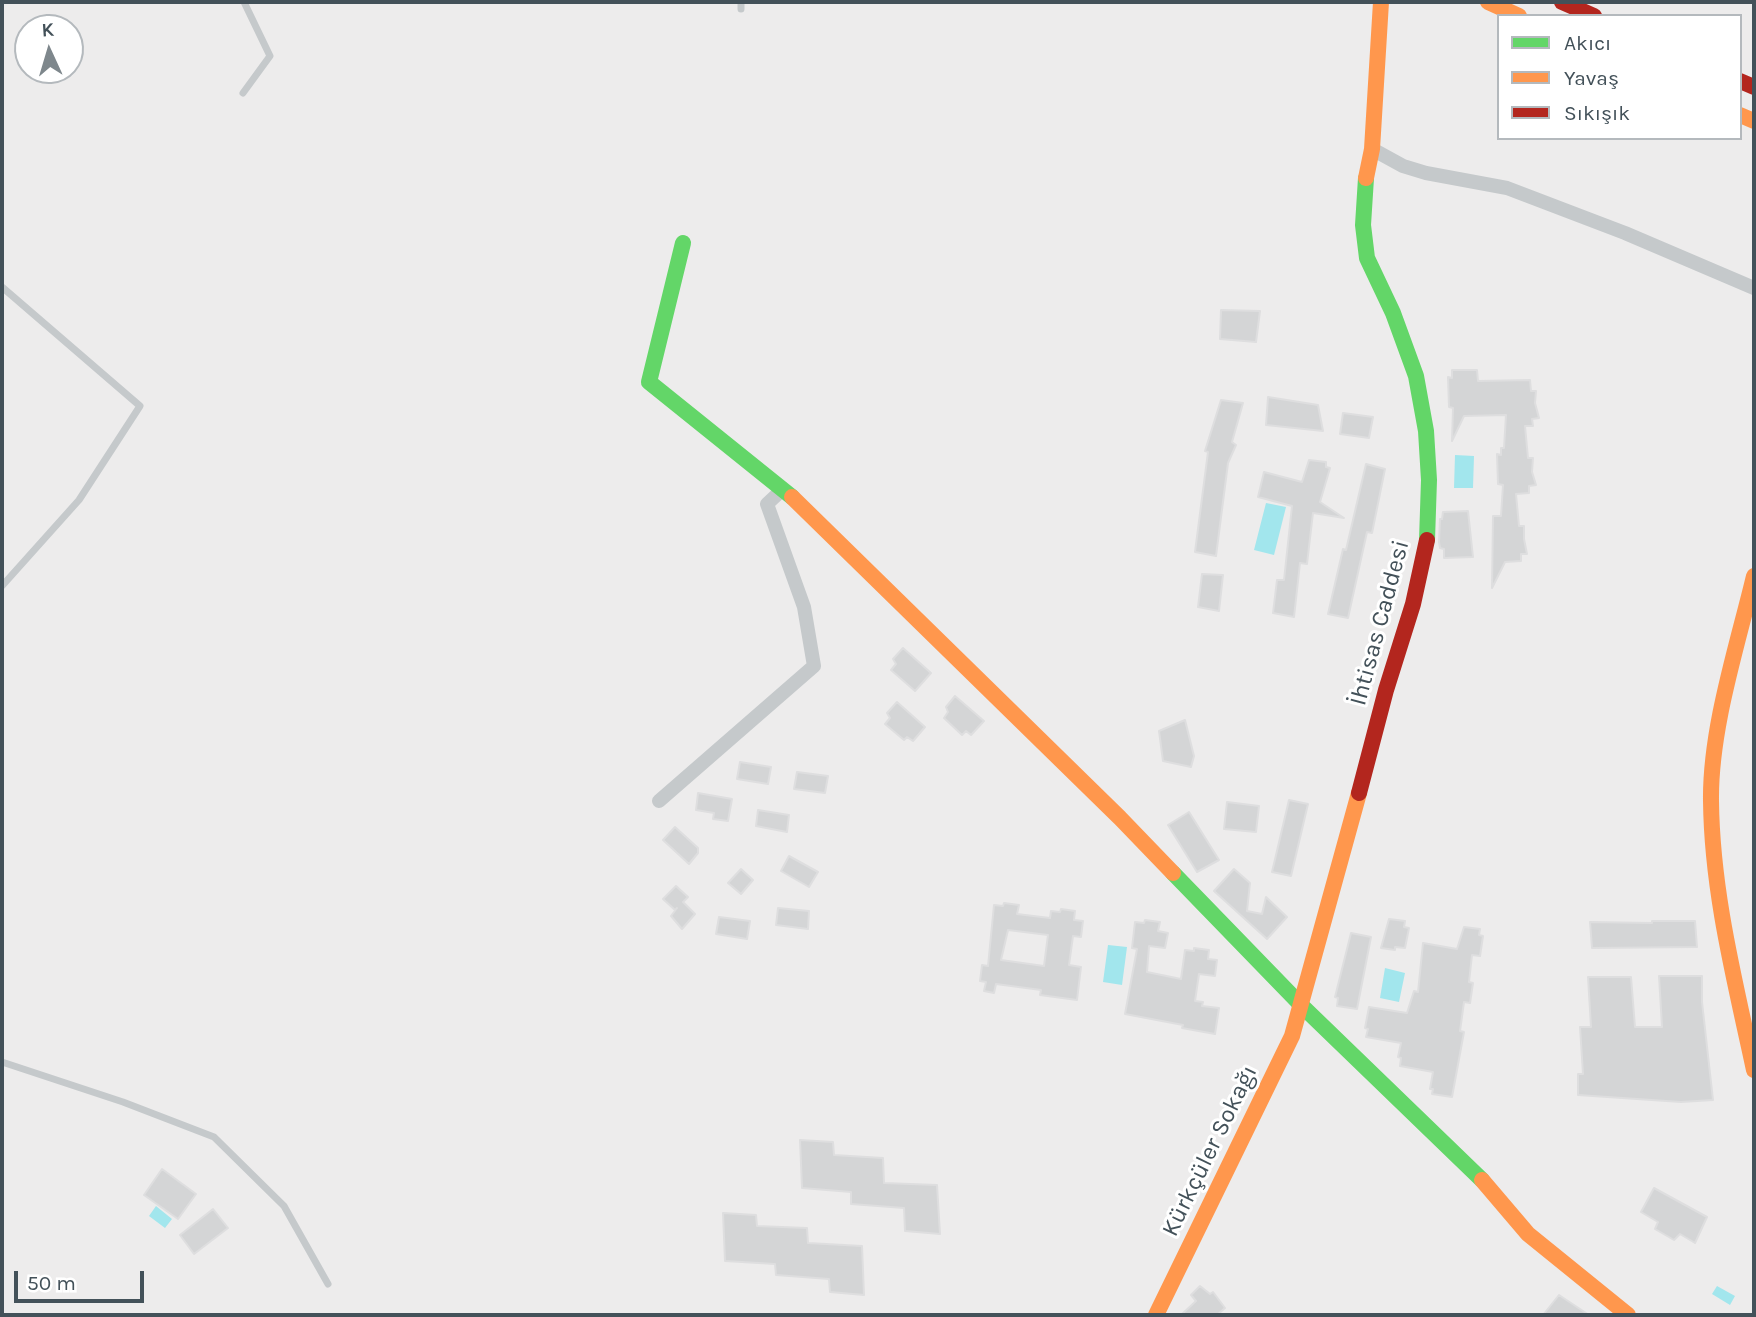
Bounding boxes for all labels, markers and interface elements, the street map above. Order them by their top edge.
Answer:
north arrow [14,14,84,84]
legend [1497,14,1742,140]
text: K [41,19,55,41]
text: Akıcı [1564,31,1611,55]
text: Yavaş [1564,66,1619,90]
text: Sıkışık [1564,101,1630,125]
street label: İhtisas Caddesi [1344,537,1416,709]
street label: Kürkçüler Sokağı [1156,1061,1264,1241]
scale bar [18,1258,147,1302]
text: 50 m [27,1271,76,1295]

